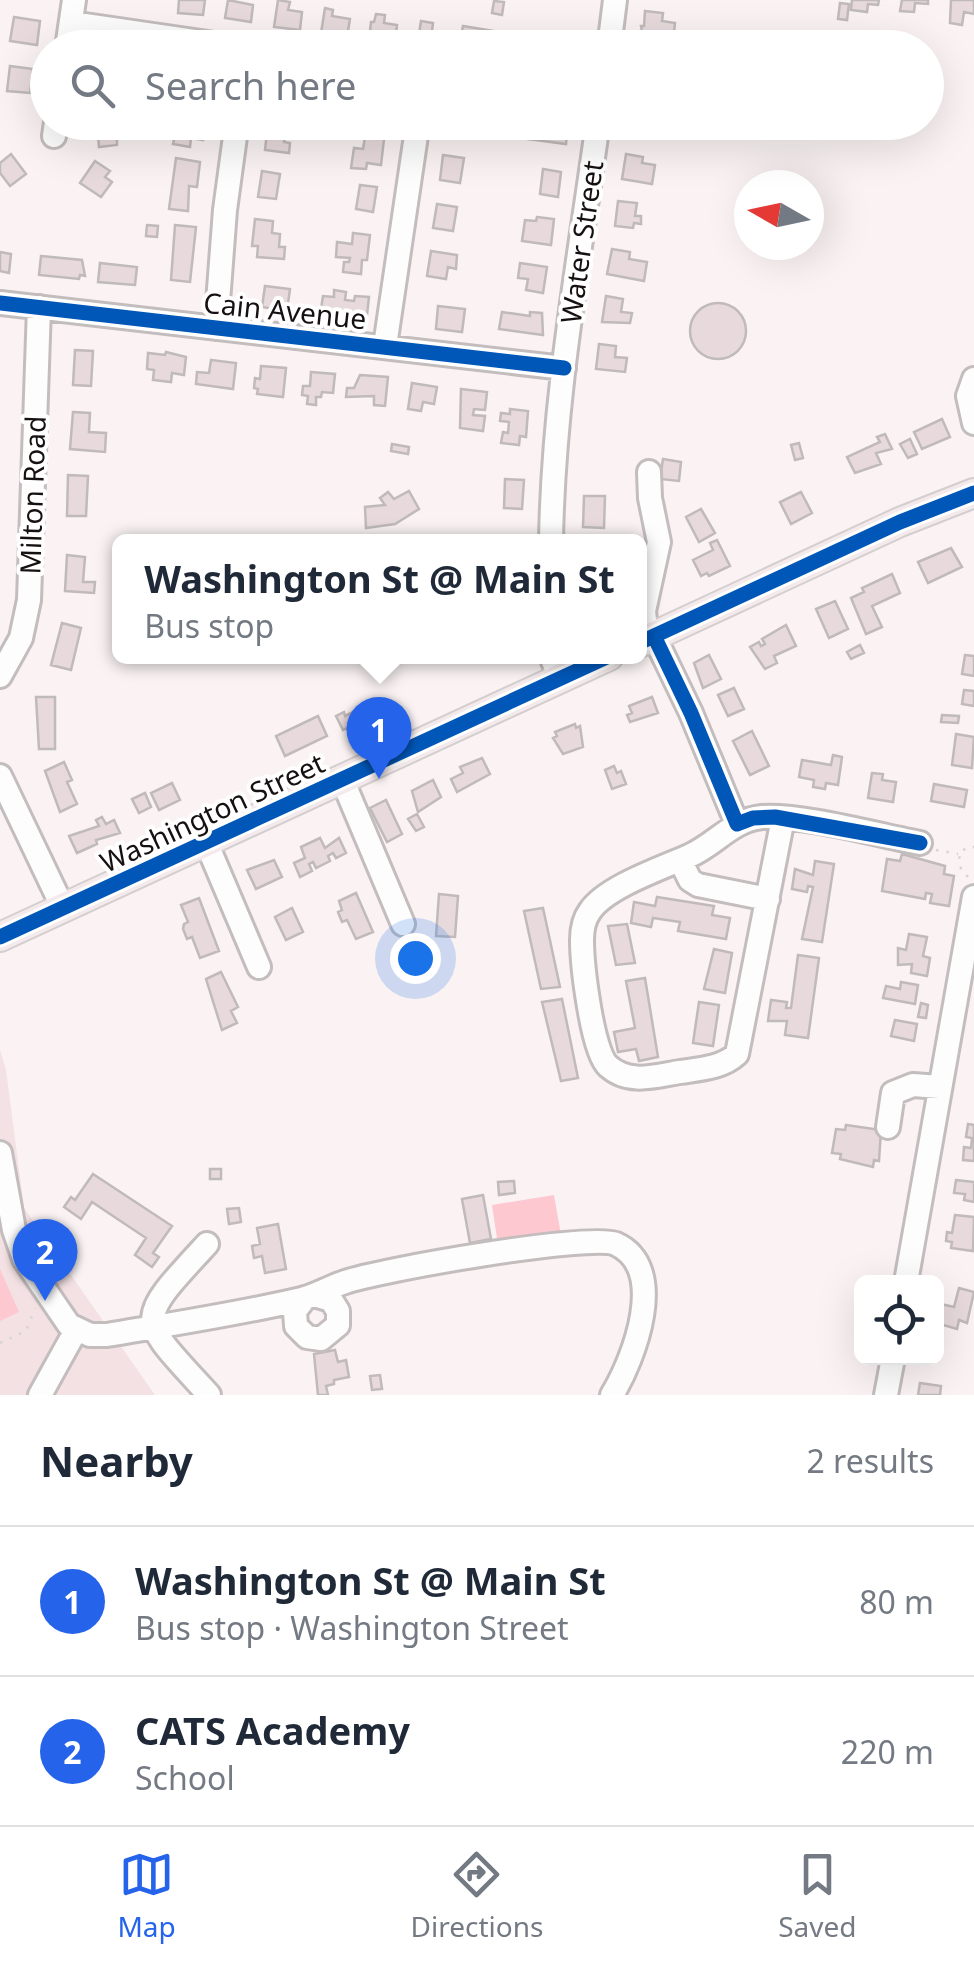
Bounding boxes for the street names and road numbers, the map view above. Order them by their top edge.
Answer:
street label: Water Street [551,158,611,326]
street label: Cain Avenue [202,283,368,337]
street label: Milton Road [10,415,54,575]
street label: Washington Street [94,743,330,881]

